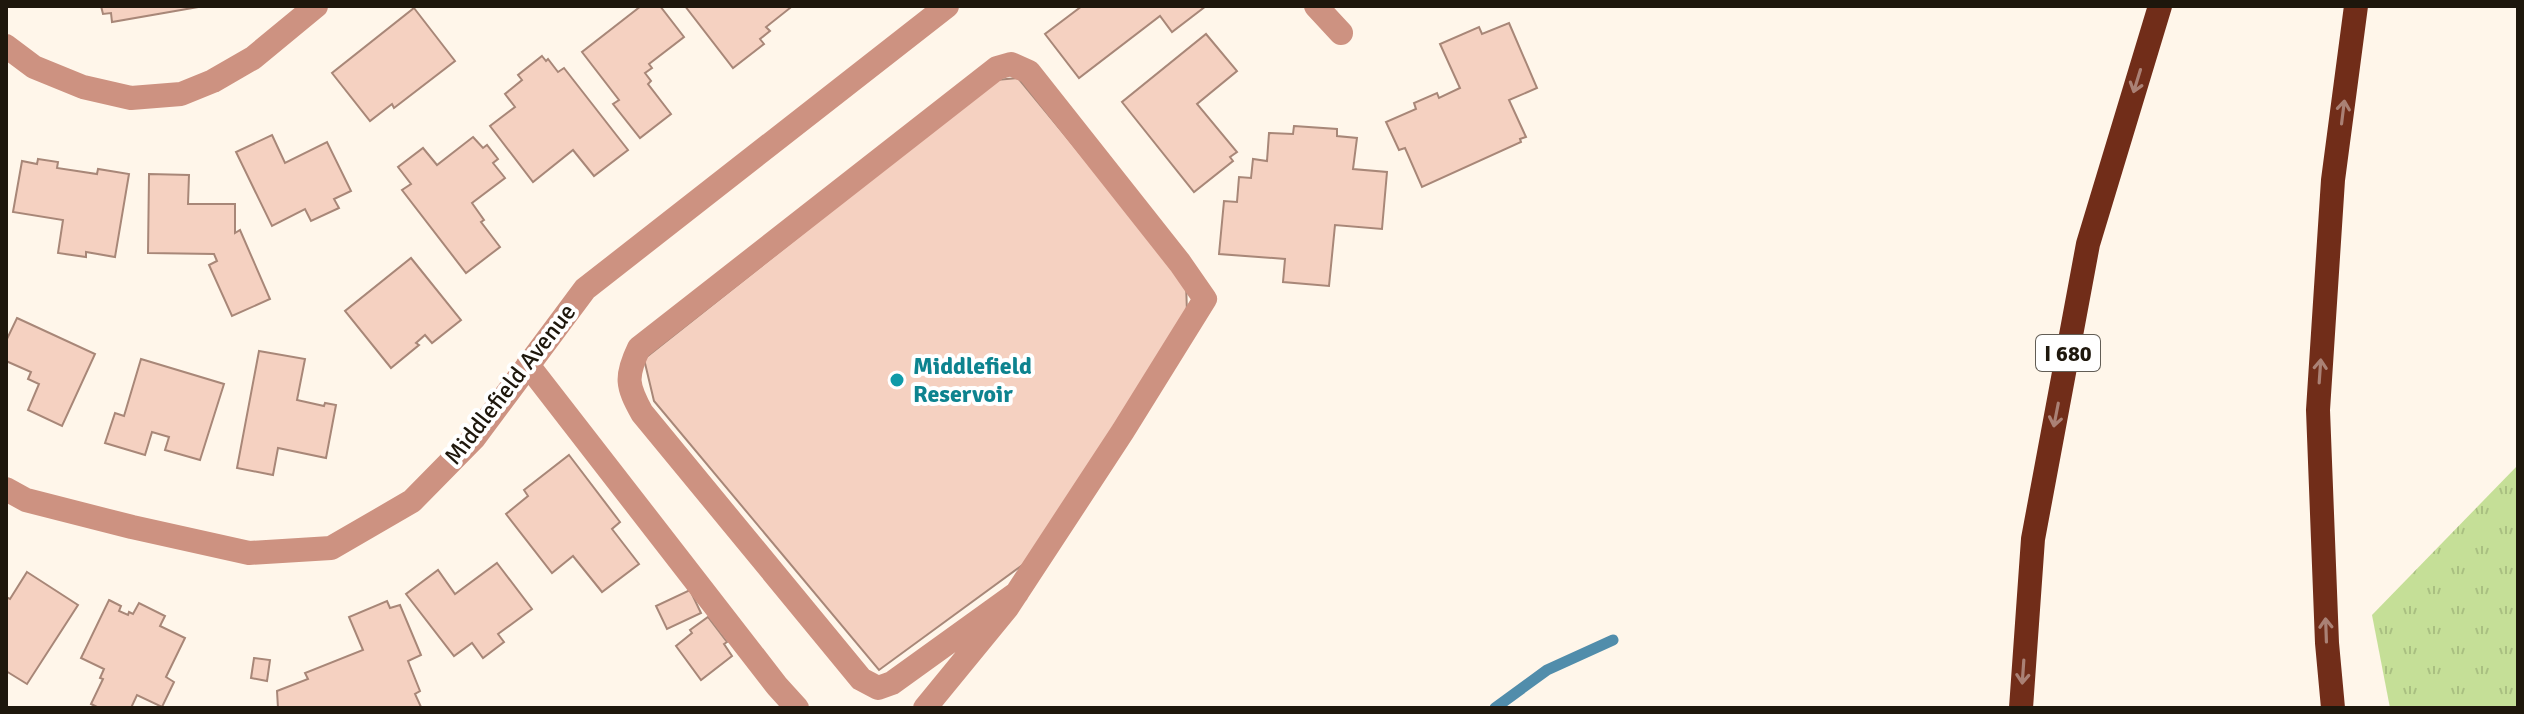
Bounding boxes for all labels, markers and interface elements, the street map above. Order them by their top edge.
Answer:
one-way arrow [2129,67,2144,93]
one-way arrow [2335,99,2350,125]
street label: Middlefield Avenue [438,298,582,470]
road number: I 680 [2036,335,2100,371]
place label: Middlefield Reservoir [913,351,1032,409]
one-way arrow [2313,358,2328,385]
marker: Middlefield Reservoir [888,371,906,389]
one-way arrow [2048,401,2063,427]
one-way arrow [2319,617,2334,644]
one-way arrow [2015,658,2030,685]

